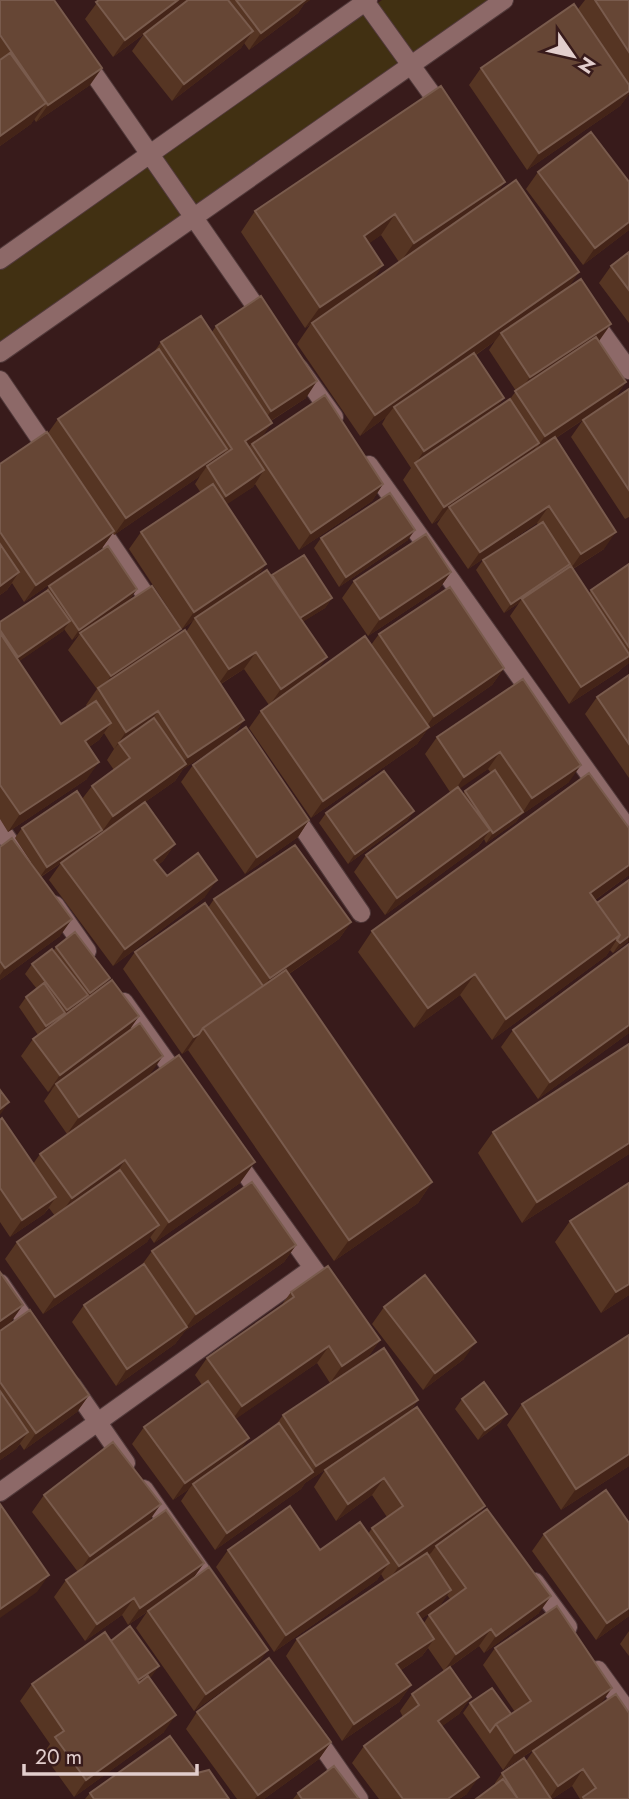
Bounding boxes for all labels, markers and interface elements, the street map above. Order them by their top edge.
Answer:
north arrow [538,21,608,91]
text: N [571,51,602,79]
scale bar [24,1732,198,1776]
text: 20 m [35,1742,82,1772]

